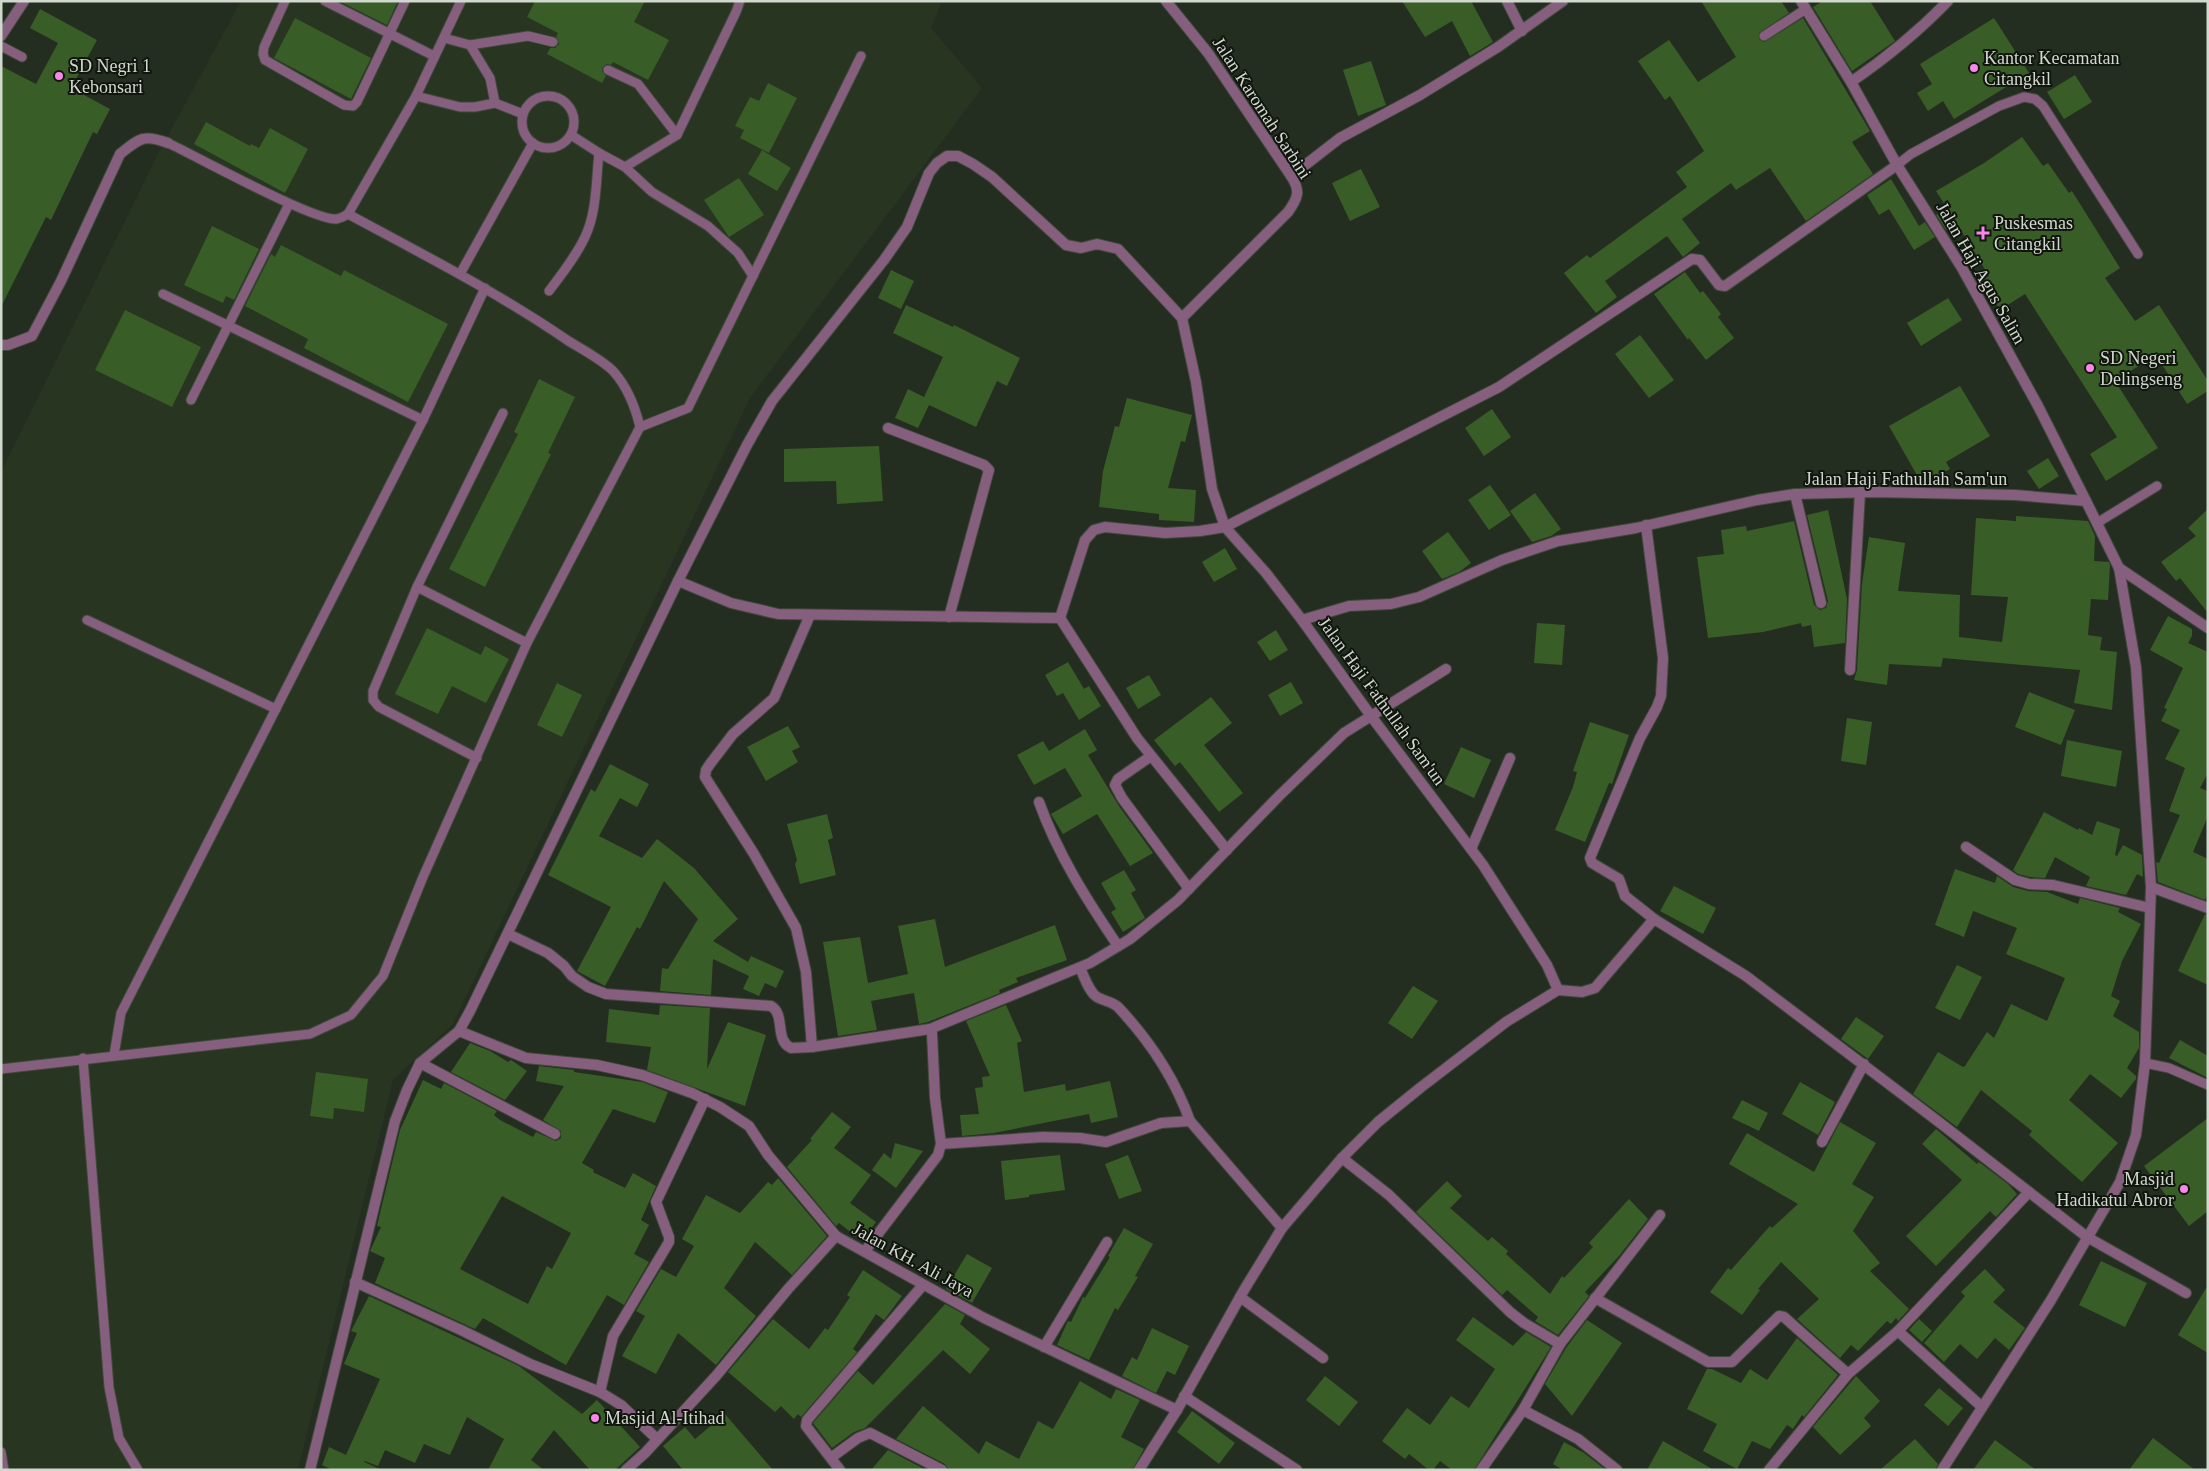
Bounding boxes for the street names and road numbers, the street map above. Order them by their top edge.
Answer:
street label: Jalan Karomah Sarbini [1209,33,1315,183]
street label: Jalan Haji Agus Salim [1932,199,2030,347]
street label: Jalan Haji Fathullah Sam'un [1805,469,2007,489]
street label: Jalan Haji Fathullah Sam'un [1314,613,1450,789]
street label: Jalan KH. Ali Jaya [849,1219,977,1301]

